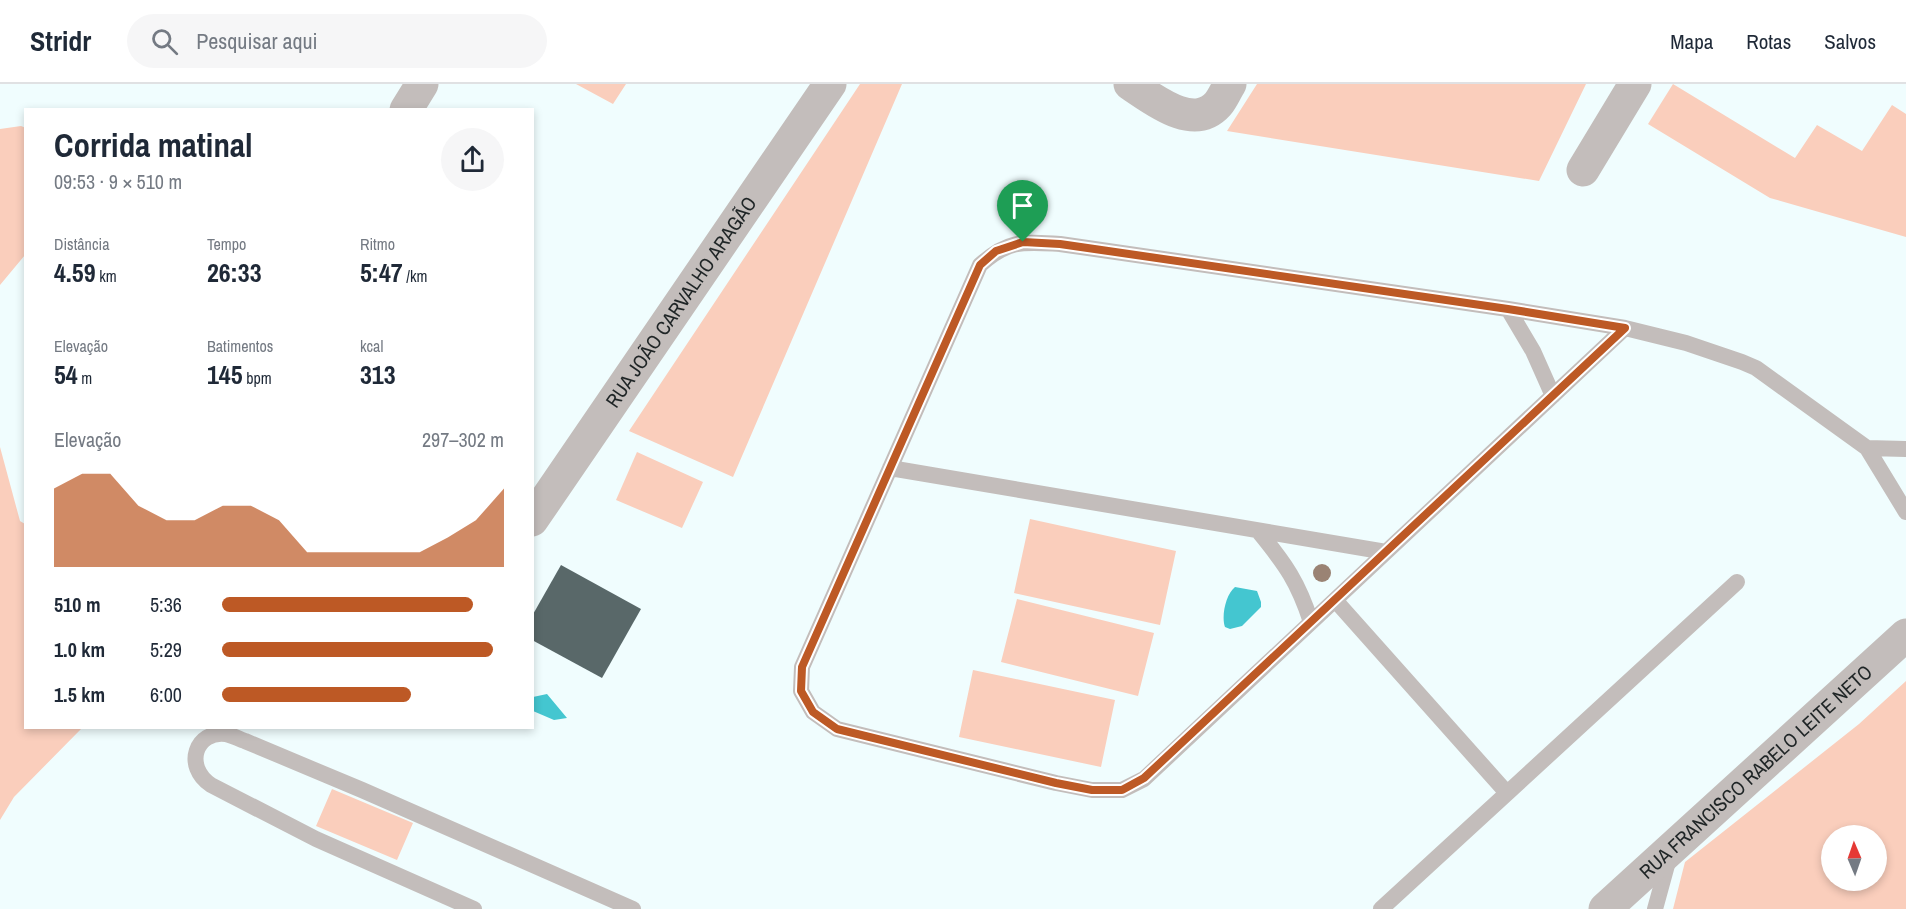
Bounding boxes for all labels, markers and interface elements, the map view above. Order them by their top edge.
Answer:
search box [127,14,547,68]
text: Stridr [30,22,91,60]
icon: search [148,25,181,58]
text: Pesquisar aqui [196,26,318,56]
text: Mapa [1670,27,1713,56]
text: Rotas [1746,27,1791,56]
text: Salvos [1824,27,1876,56]
text: Corrida matinal [54,123,253,167]
button: share [441,128,504,191]
text: 09:53 · 9 × 510 m [54,168,182,195]
pin [997,180,1048,242]
icon: arrive [1006,189,1039,222]
street label: RUA JOÃO CARVALHO ARAGÃO [599,191,762,413]
text: Distância [54,233,109,255]
text: Tempo [207,233,246,255]
text: Ritmo [360,233,395,255]
text: 4.59 [54,255,96,290]
text: 26:33 [207,255,262,290]
text: 5:47 [360,255,403,290]
text: km [96,265,117,287]
text: /km [403,265,427,287]
text: Elevação [54,335,108,357]
text: Batimentos [207,335,273,357]
text: kcal [360,335,383,357]
text: 54 [54,357,78,392]
text: 145 [207,357,243,392]
text: 313 [360,357,396,392]
text: m [78,367,92,389]
text: bpm [243,367,272,389]
text: Elevação [54,426,121,453]
text: 297–302 m [422,426,504,453]
text: 510 m [54,591,101,618]
text: 5:36 [150,591,182,618]
text: 1.0 km [54,636,105,663]
text: 5:29 [150,636,182,663]
street label: RUA FRANCISCO RABELO LEITE NETO [1633,658,1878,884]
text: 1.5 km [54,681,105,708]
text: 6:00 [150,681,182,708]
north arrow [1821,825,1887,891]
map controls [1821,825,1887,891]

